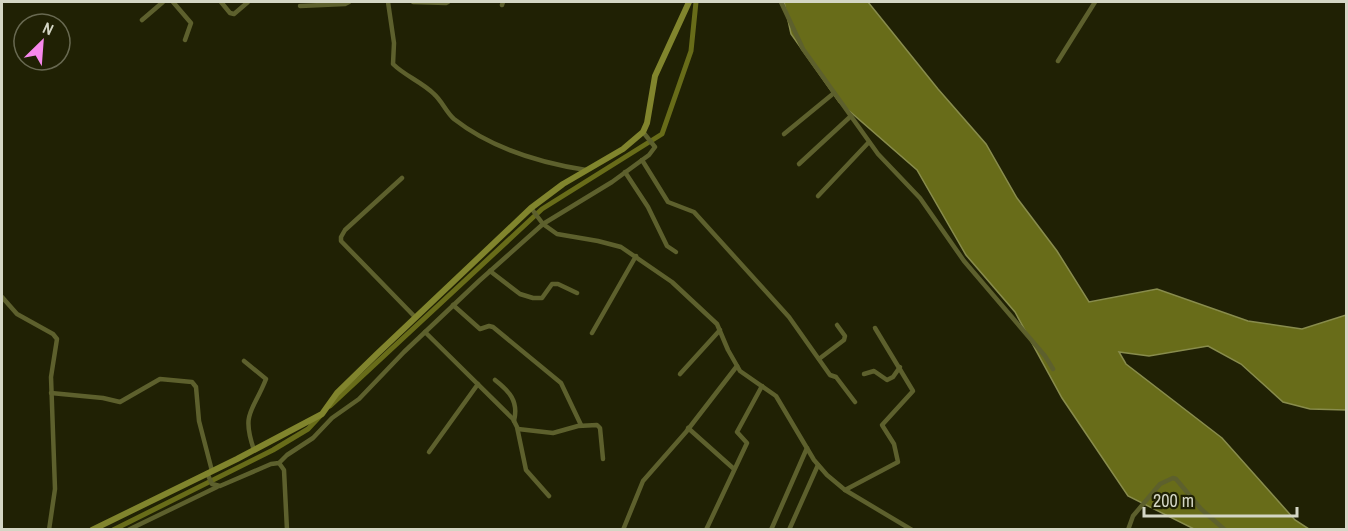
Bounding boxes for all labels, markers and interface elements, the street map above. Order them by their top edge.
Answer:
north arrow [12,12,72,72]
text: N [39,16,57,40]
scale bar [1144,480,1297,518]
text: 200 m [1153,488,1194,513]

